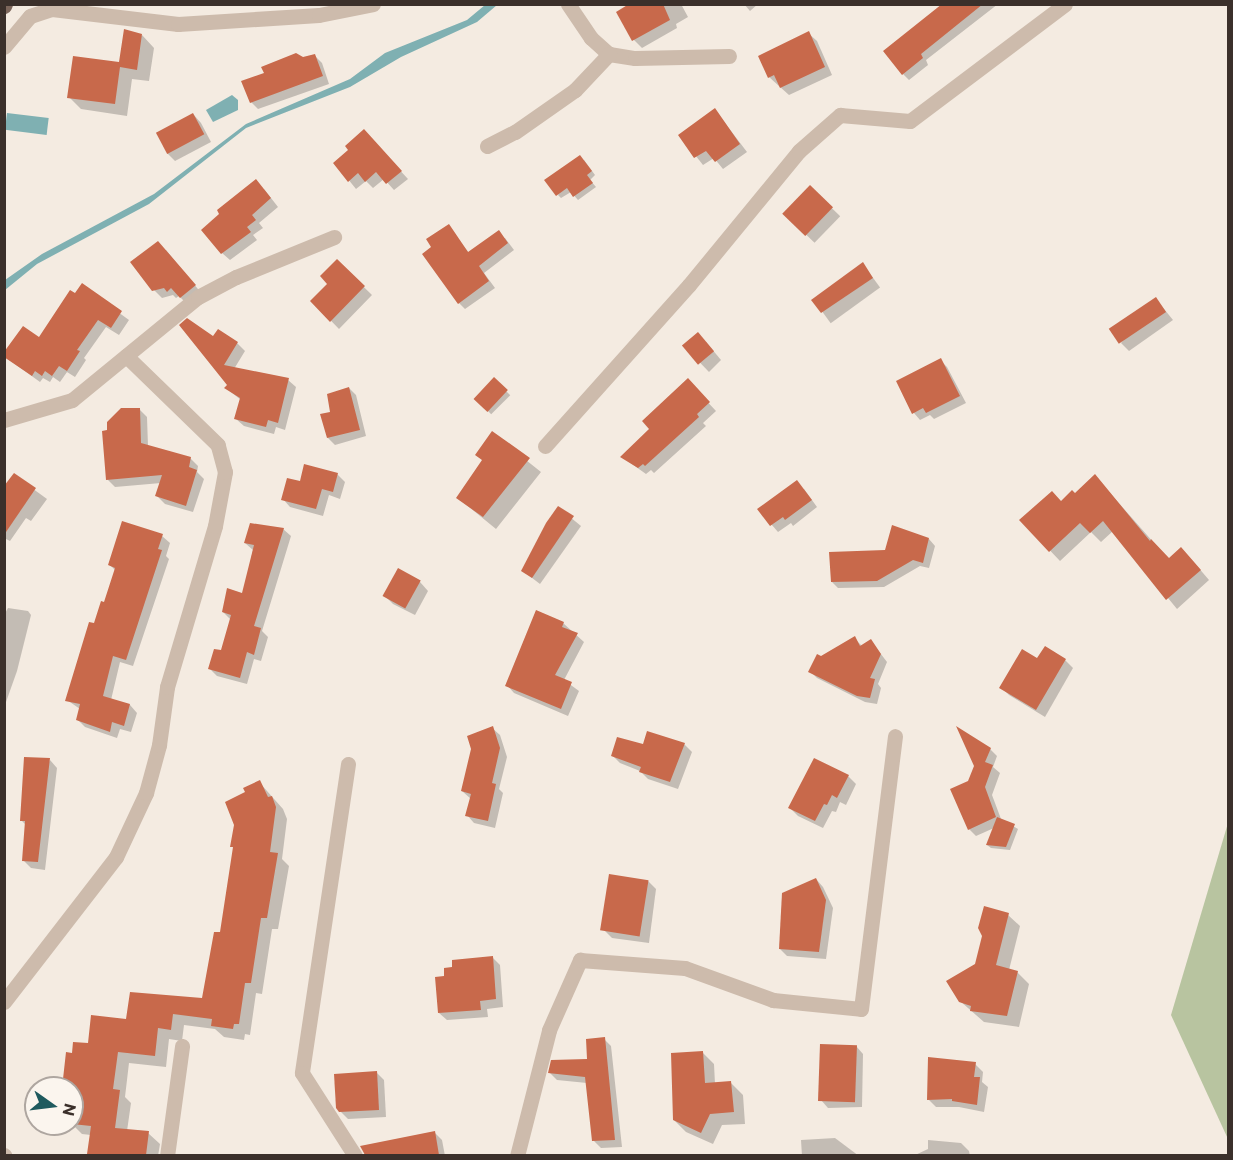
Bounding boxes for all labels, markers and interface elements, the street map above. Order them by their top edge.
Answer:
north arrow [24,1076,84,1136]
text: N [59,1102,81,1118]

